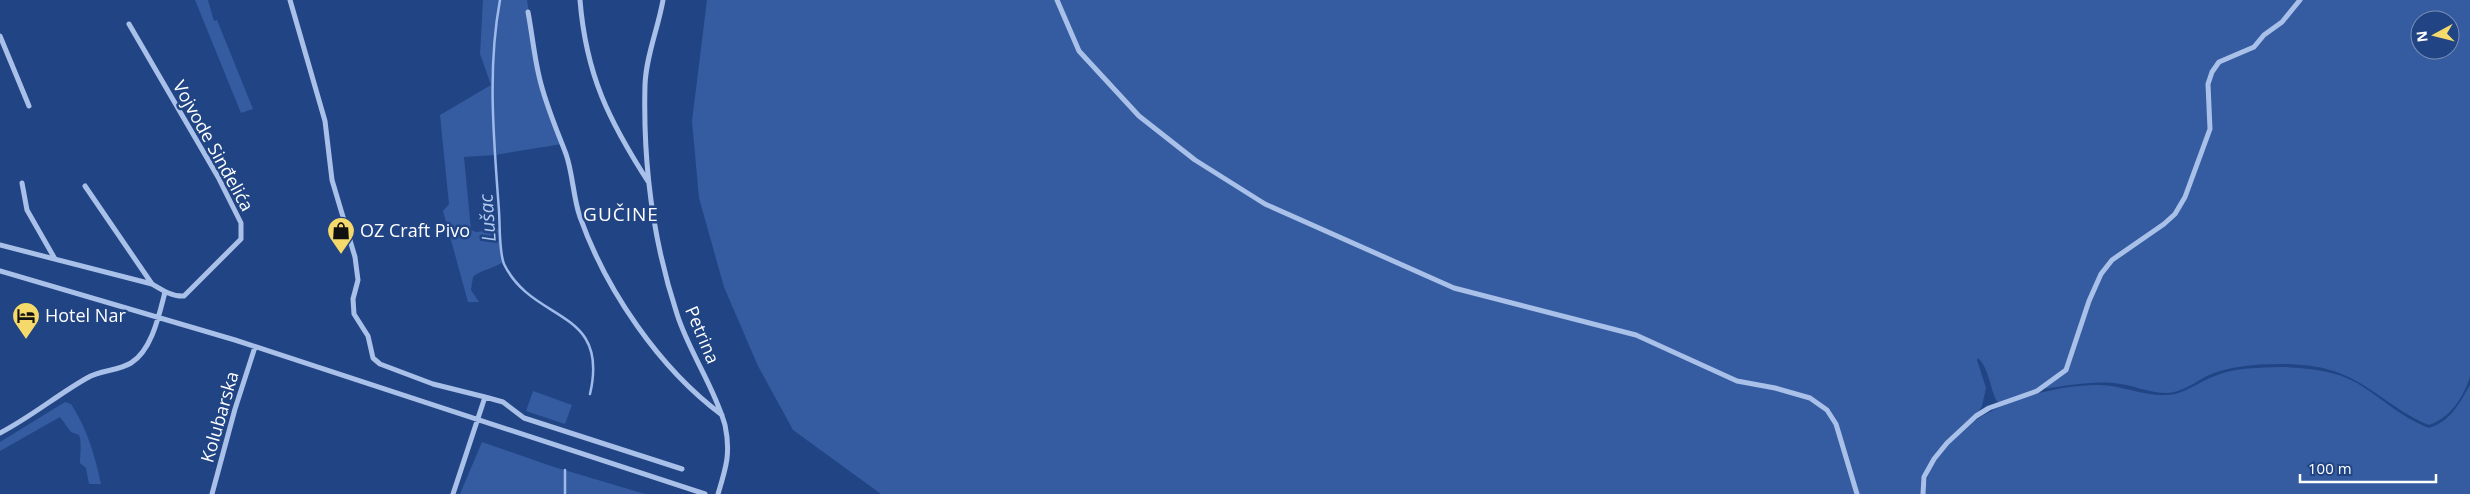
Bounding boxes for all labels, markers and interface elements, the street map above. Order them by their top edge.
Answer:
north arrow [2410,10,2460,60]
text: N [2411,30,2432,43]
street label: Vojvode Sinđelića [168,76,260,215]
water label: Lušac [472,193,502,243]
district label: GUČINE [583,201,659,227]
shop icon: OZ Craft Pivo [326,216,356,255]
place label: OZ Craft Pivo [360,218,470,242]
hotel icon: Hotel Nar [11,301,41,340]
street label: Petrina [680,302,726,367]
place label: Hotel Nar [45,303,126,327]
street label: Kolubarska [195,368,244,465]
scale bar [2300,452,2436,484]
text: 100 m [2308,458,2352,478]

